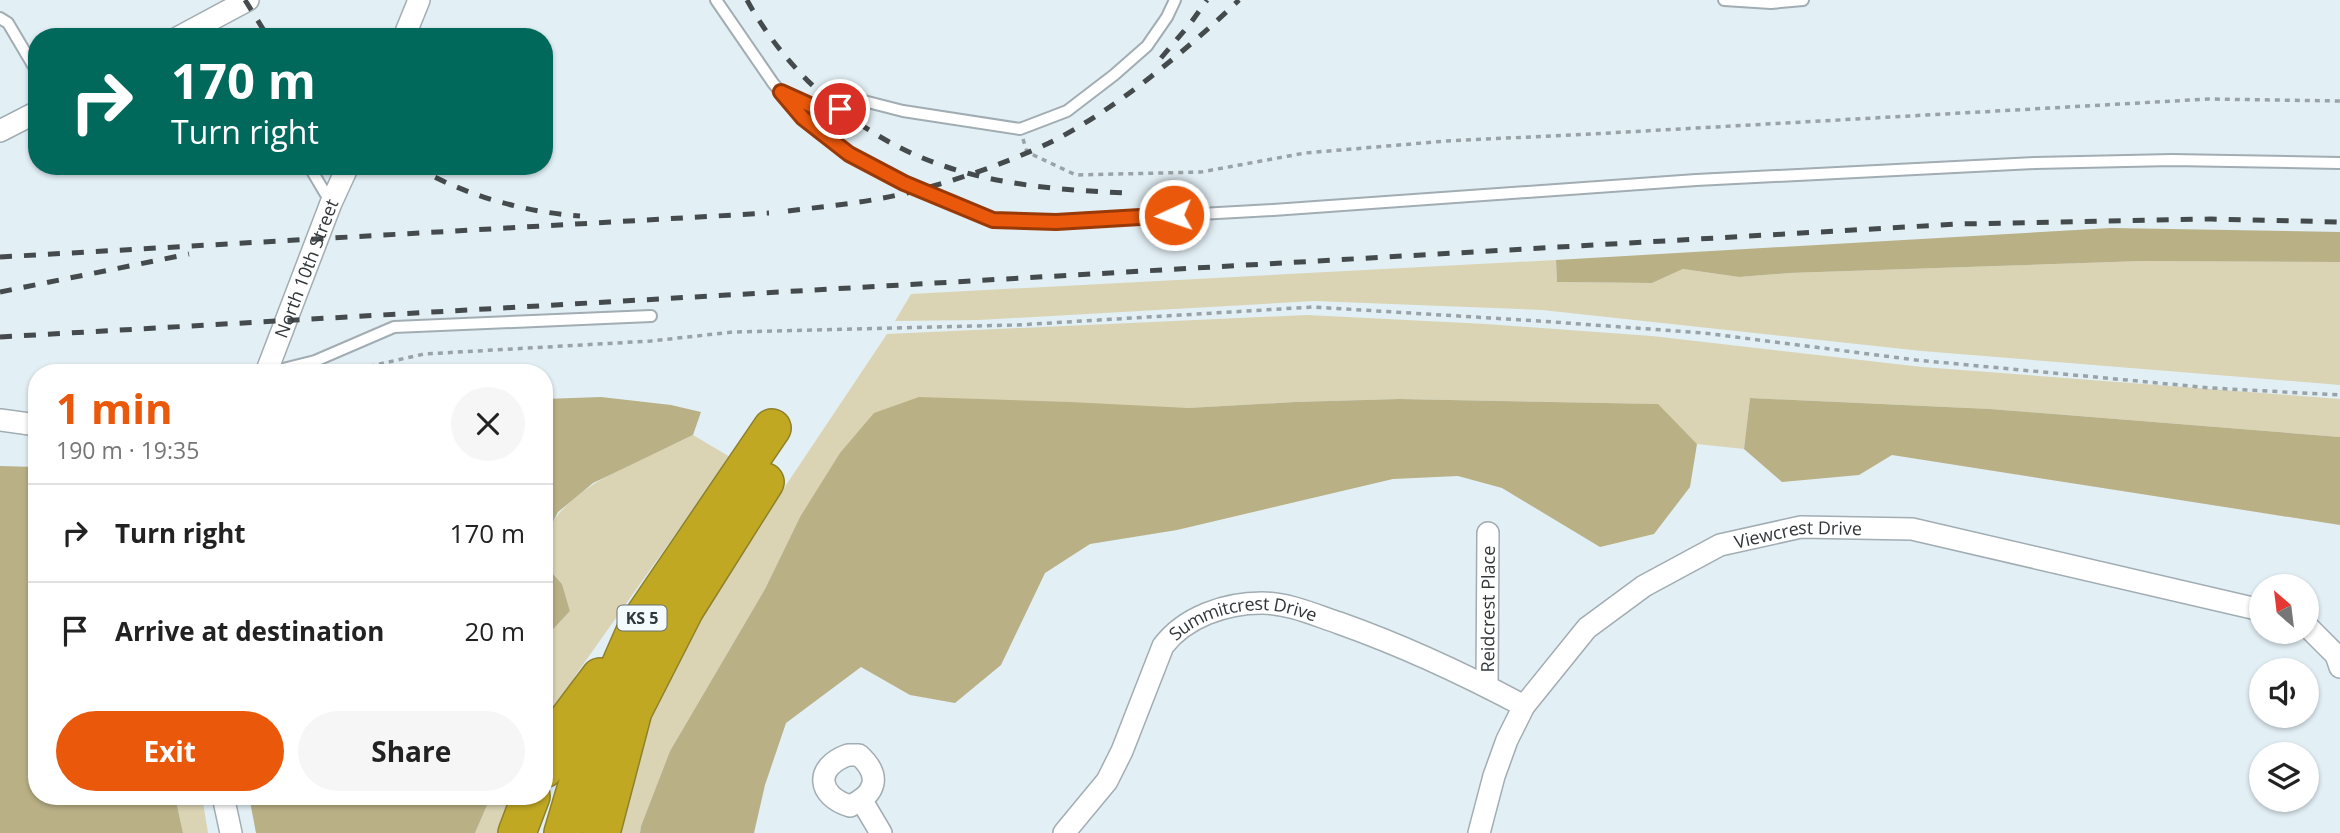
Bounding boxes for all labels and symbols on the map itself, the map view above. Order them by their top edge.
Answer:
pin [810,79,870,139]
position arrow [1137,178,1211,252]
street label: North 10th Street [269,195,343,341]
street label: Viewcrest Drive [1732,515,1862,554]
street label: Reidcrest Place [1475,546,1500,672]
north arrow [2249,574,2319,644]
street label: Summitcrest Drive [1163,591,1321,645]
road number: KS 5 [618,606,666,631]

